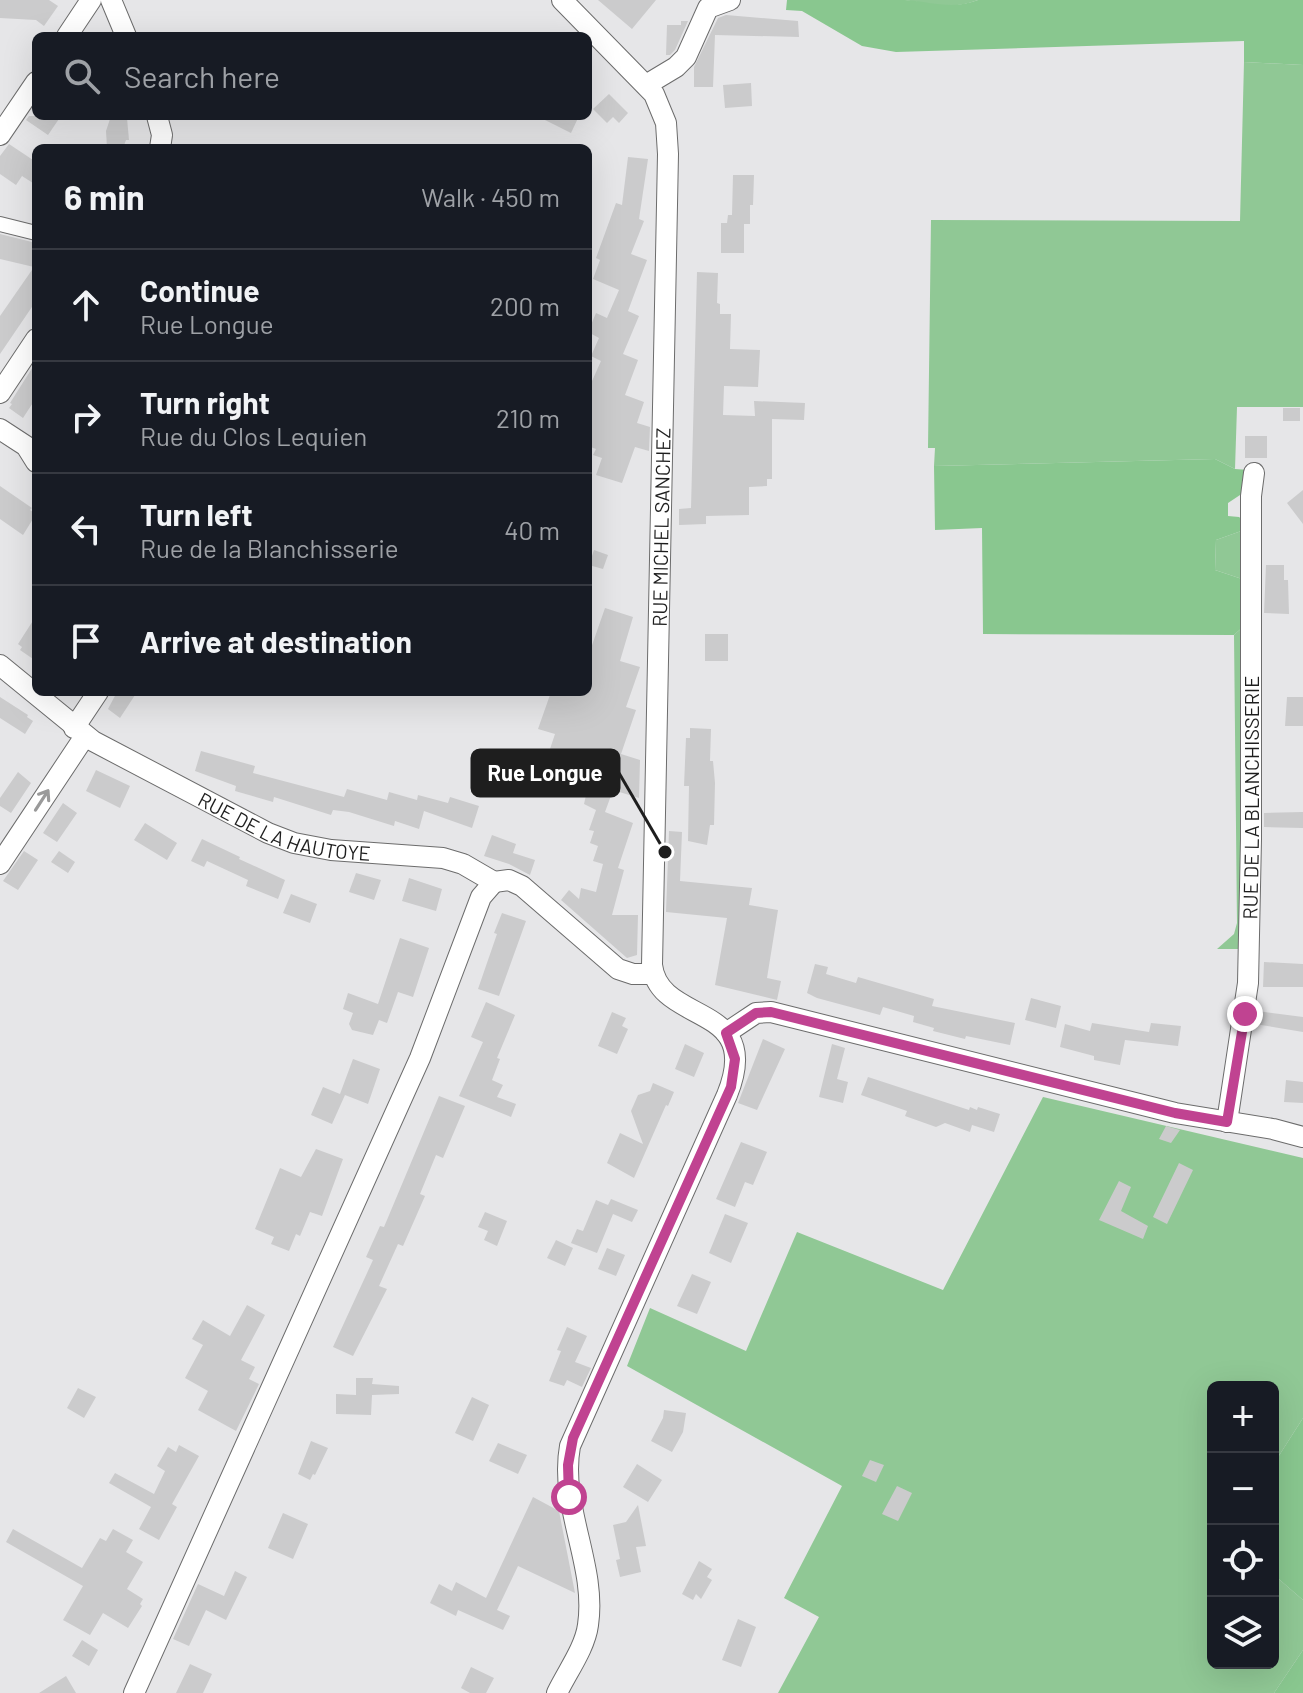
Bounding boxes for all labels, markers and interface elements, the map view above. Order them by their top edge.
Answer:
search box [32,32,592,120]
icon: search [60,54,104,98]
text: Search here [124,58,280,94]
text: 6 min [64,176,145,217]
text: Walk · 450 m [421,181,560,212]
text: Continue [140,272,260,308]
icon: ahead [64,283,108,327]
text: 200 m [490,290,560,321]
text: Rue Longue [140,308,274,339]
text: Turn right [140,384,270,420]
icon: right [64,395,108,439]
text: 210 m [496,402,560,433]
text: Rue du Clos Lequien [140,420,367,451]
street label: RUE MICHEL SANCHEZ [647,427,675,627]
text: Turn left [140,496,253,532]
icon: left [64,507,108,551]
text: 40 m [504,514,560,545]
text: Rue de la Blanchisserie [140,532,399,563]
icon: arrive [64,619,108,663]
text: Arrive at destination [140,623,412,659]
street label: RUE DE LA BLANCHISSERIE [1237,676,1263,920]
callout: Rue Longue [472,750,619,796]
text: Rue Longue [487,759,603,785]
street label: RUE DE LA HAUTOYE [194,787,372,865]
one-way arrow [35,789,51,812]
route end [1227,996,1263,1032]
map controls [1207,1381,1279,1669]
button: + [1207,1381,1279,1453]
button: − [1207,1453,1279,1525]
route start [551,1479,587,1515]
button: locate [1207,1525,1279,1597]
button: layers [1207,1597,1279,1669]

